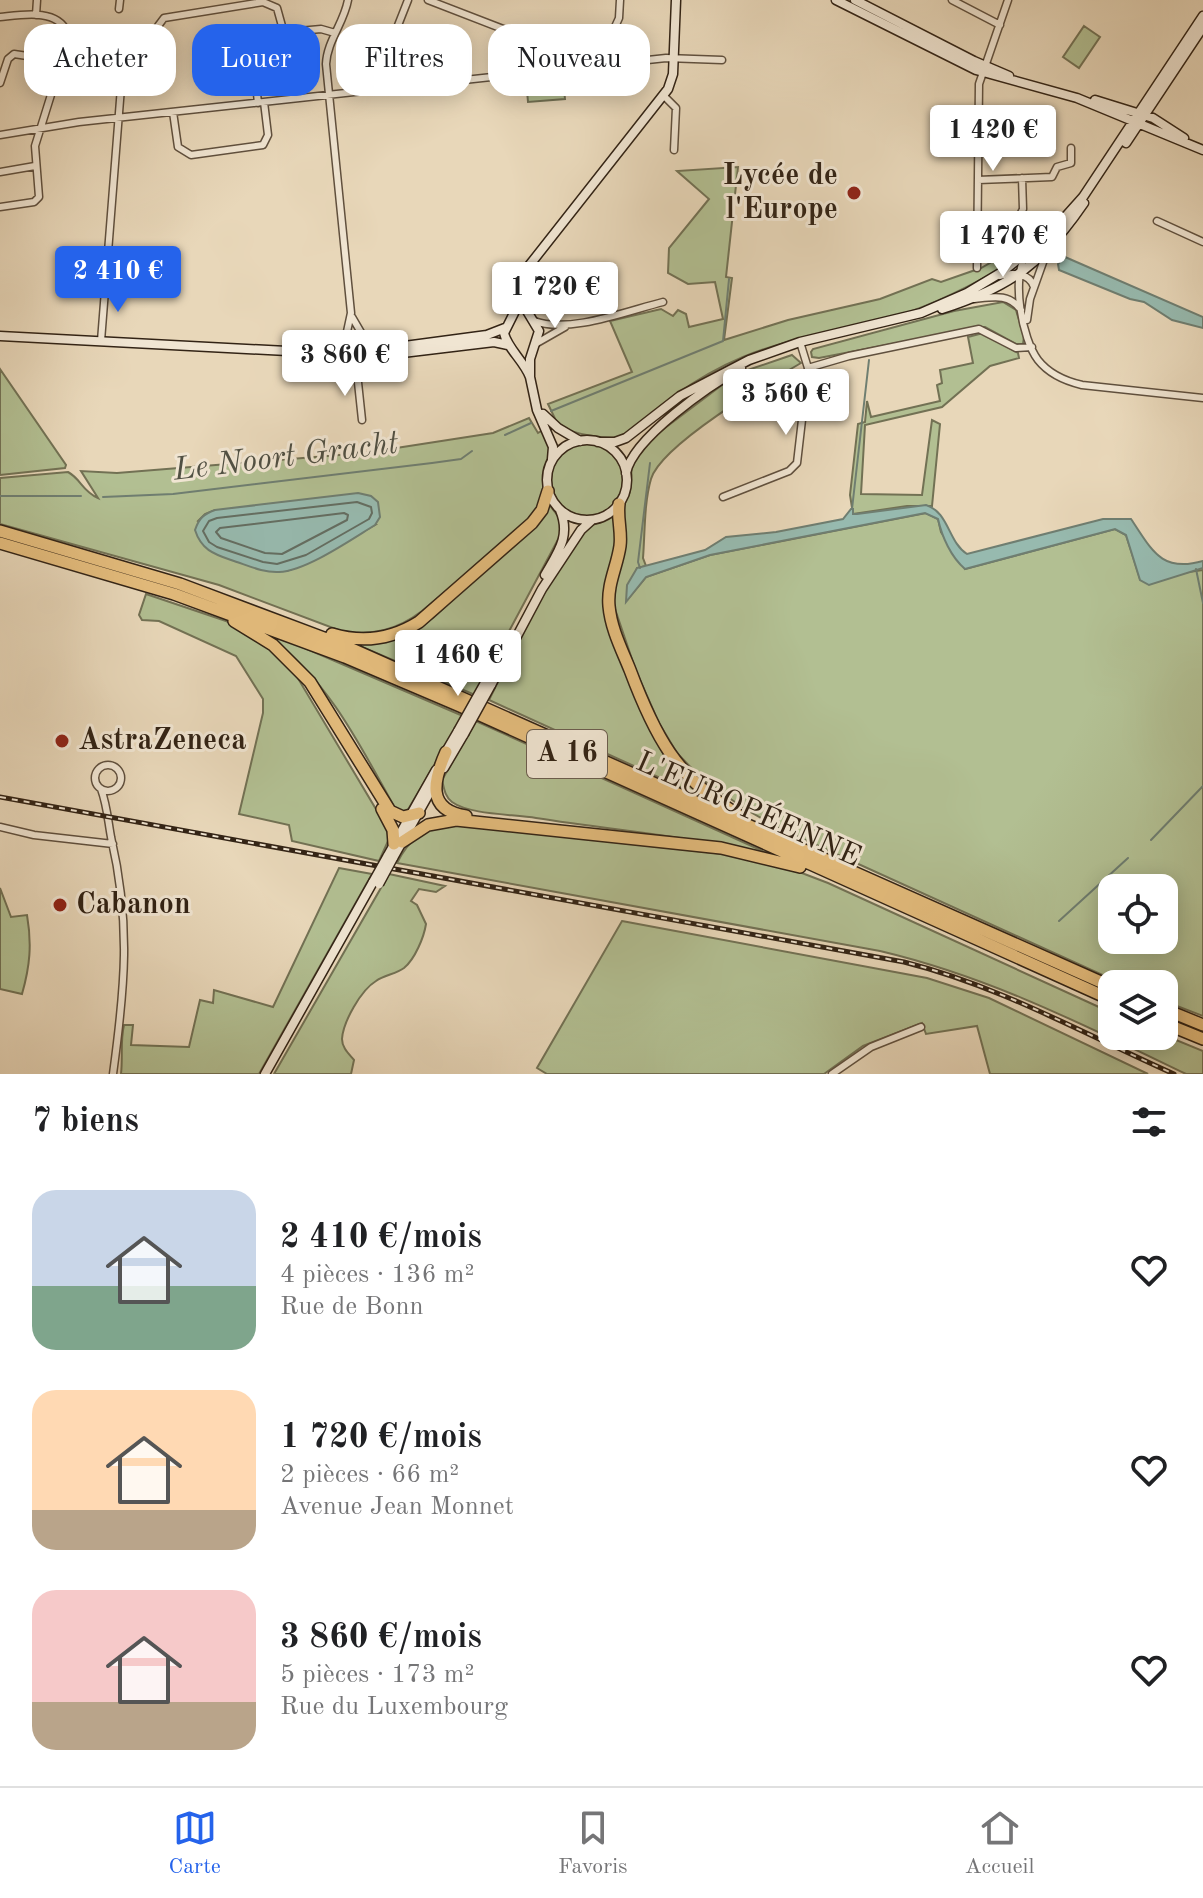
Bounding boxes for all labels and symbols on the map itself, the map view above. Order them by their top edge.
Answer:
pin: 1 420 € [919,105,1067,173]
place label: Lycée de l'Europe [723,161,838,225]
marker: Lycée de l'Europe [845,184,863,202]
pin: 1 470 € [929,211,1077,279]
pin: 2 410 € [44,246,192,314]
pin: 1 720 € [481,262,629,330]
pin: 3 860 € [271,330,419,398]
pin: 3 560 € [712,369,860,437]
water label: Le Noort Gracht [171,428,401,488]
pin: 1 460 € [384,630,532,698]
place label: AstraZeneca [78,726,247,756]
road number: A 16 [527,730,607,778]
marker: AstraZeneca [53,732,71,750]
street label: L'EUROPÉENNE [631,742,867,873]
place label: Cabanon [76,890,191,920]
marker: Cabanon [51,896,69,914]

